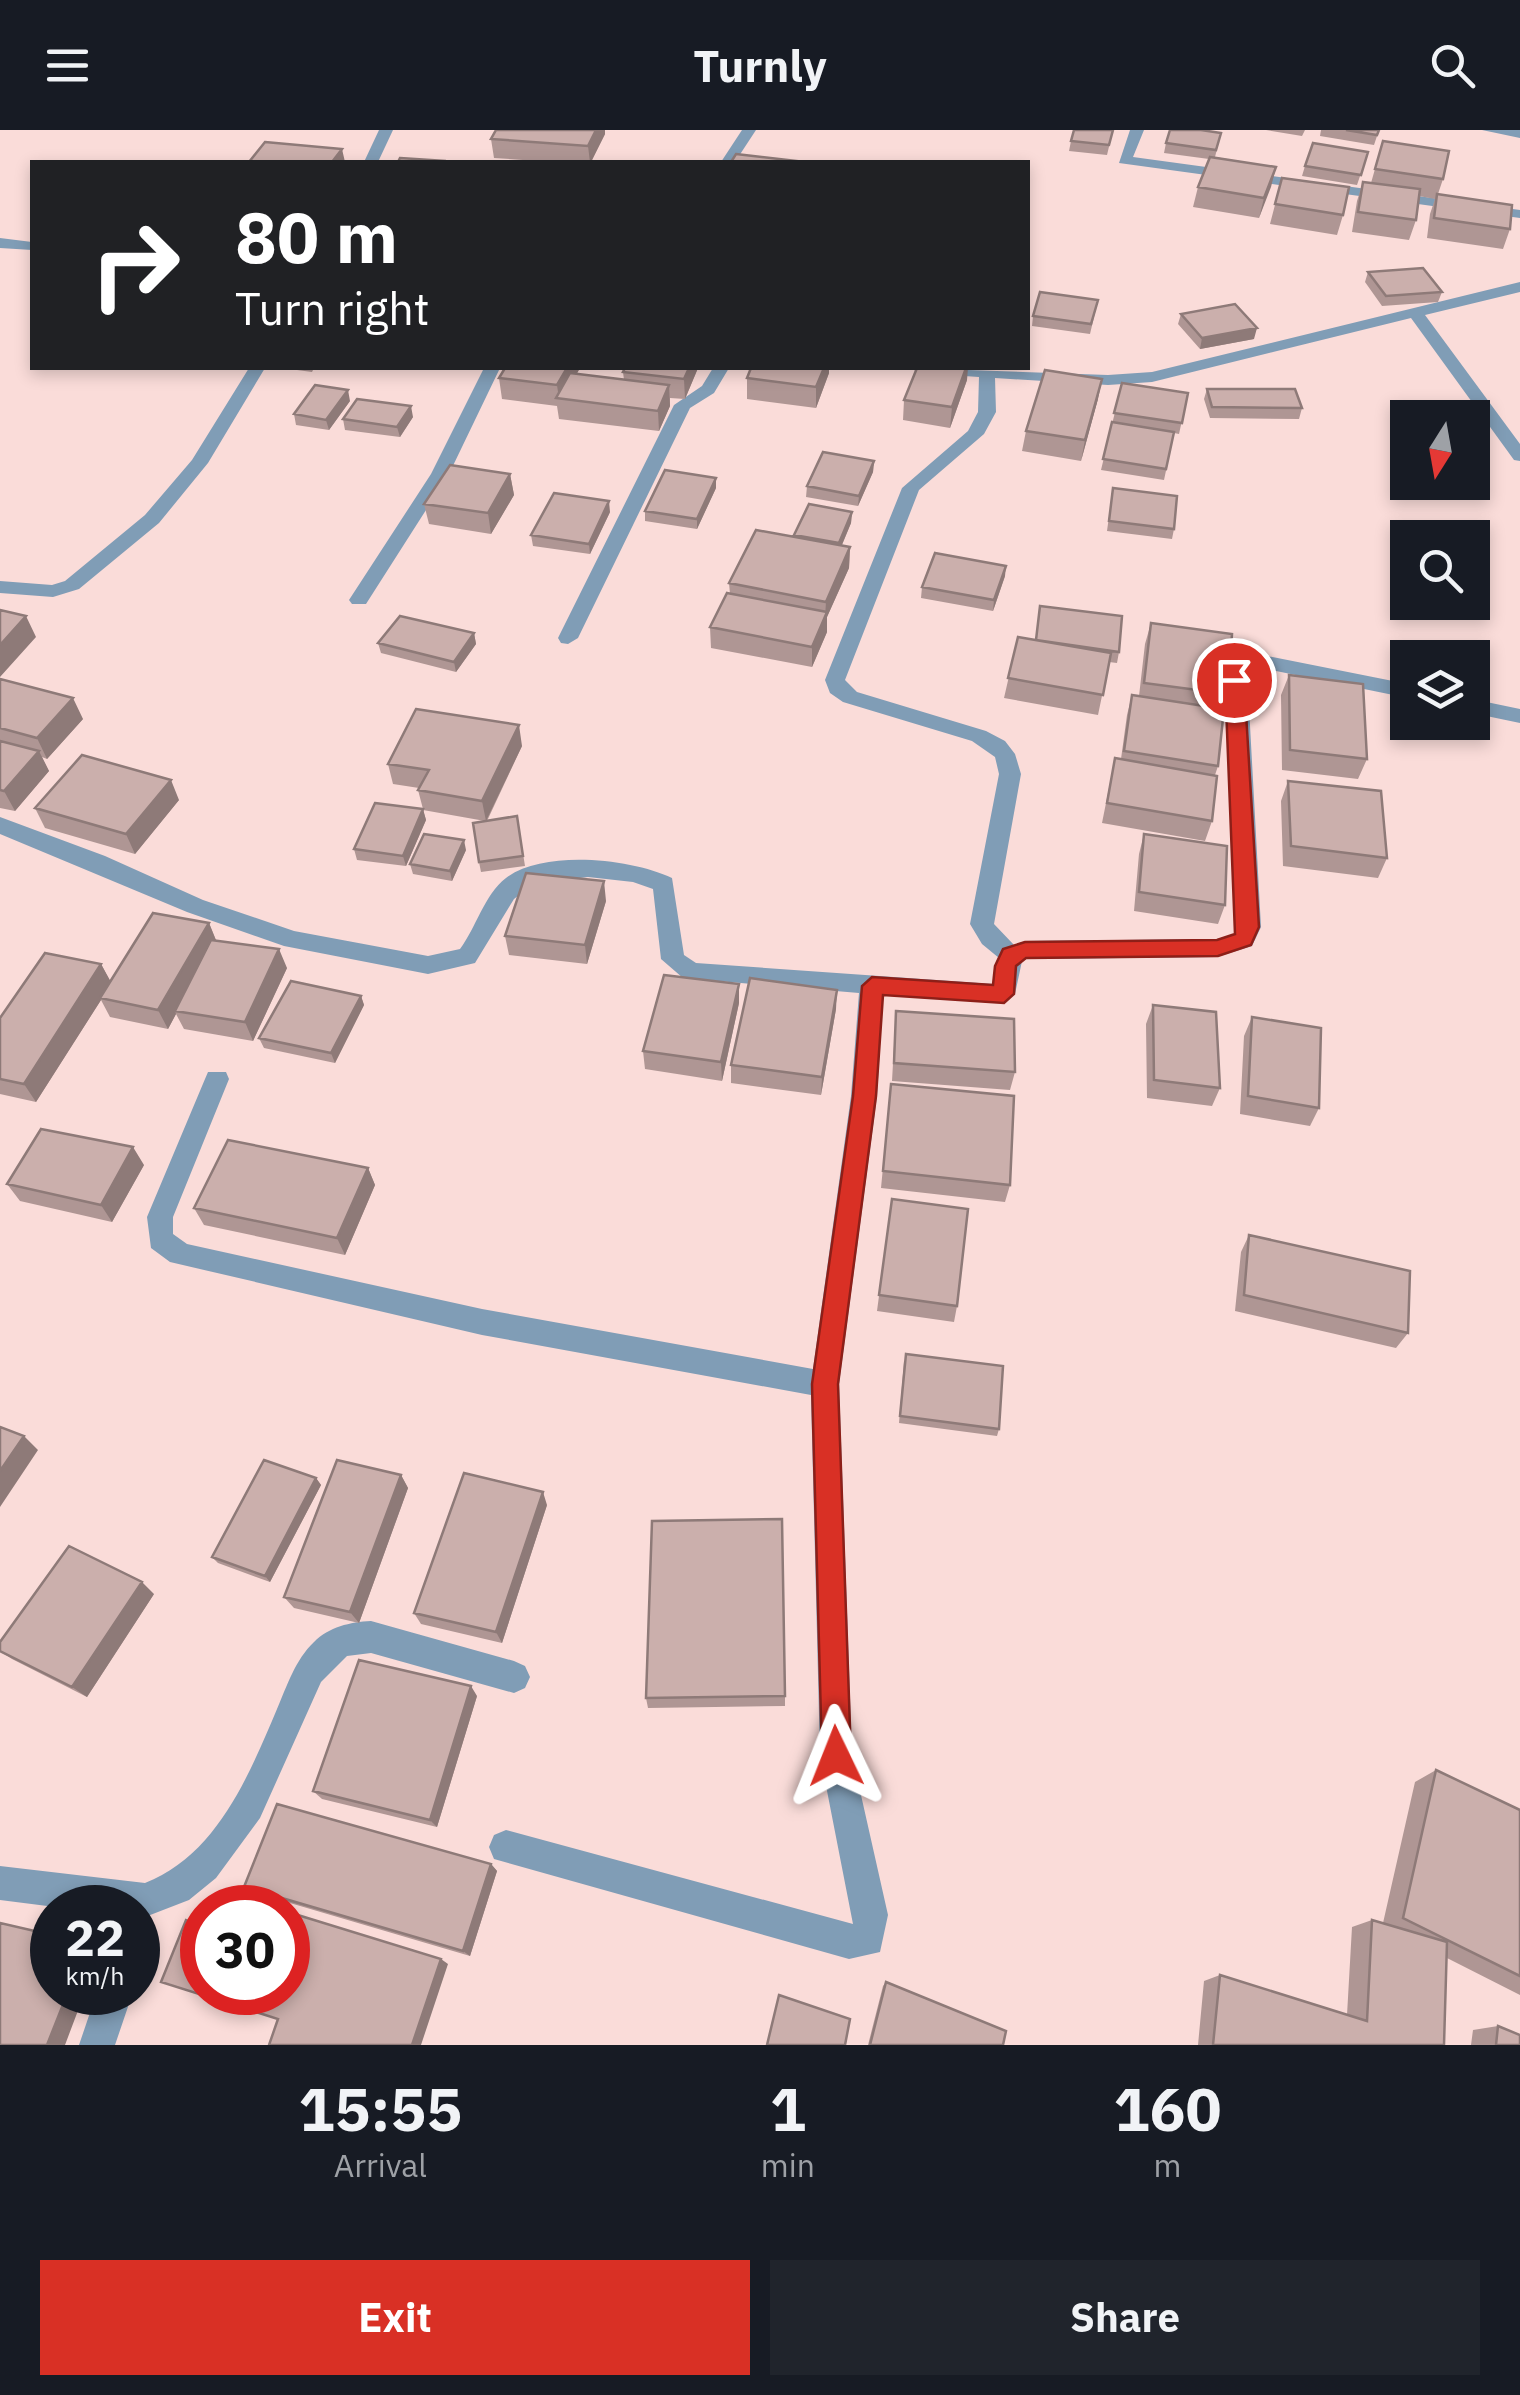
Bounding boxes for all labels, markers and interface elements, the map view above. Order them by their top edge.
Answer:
text: Turnly [693,36,827,94]
icon: menu [40,38,95,93]
icon: search [1425,38,1480,93]
text: 80 m [235,191,398,282]
icon: right [70,200,200,330]
text: Turn right [235,279,430,337]
north arrow [1390,400,1490,500]
map controls [1390,400,1490,740]
button: search [1390,520,1490,620]
pin [1192,638,1277,723]
button: layers [1390,640,1490,740]
icon: arrive [1207,653,1262,708]
position arrow [784,1704,888,1808]
speed limit sign: 30 [180,1885,310,2015]
text: 22 [65,1905,125,1970]
text: km/h [66,1959,124,1992]
text: 15:55 [299,2069,462,2148]
text: 1 [770,2069,806,2148]
text: 160 [1113,2069,1221,2148]
text: Arrival [334,2144,427,2186]
text: min [761,2144,815,2186]
text: m [1154,2144,1181,2186]
button: Exit [40,2260,750,2375]
button: Share [770,2260,1480,2375]

